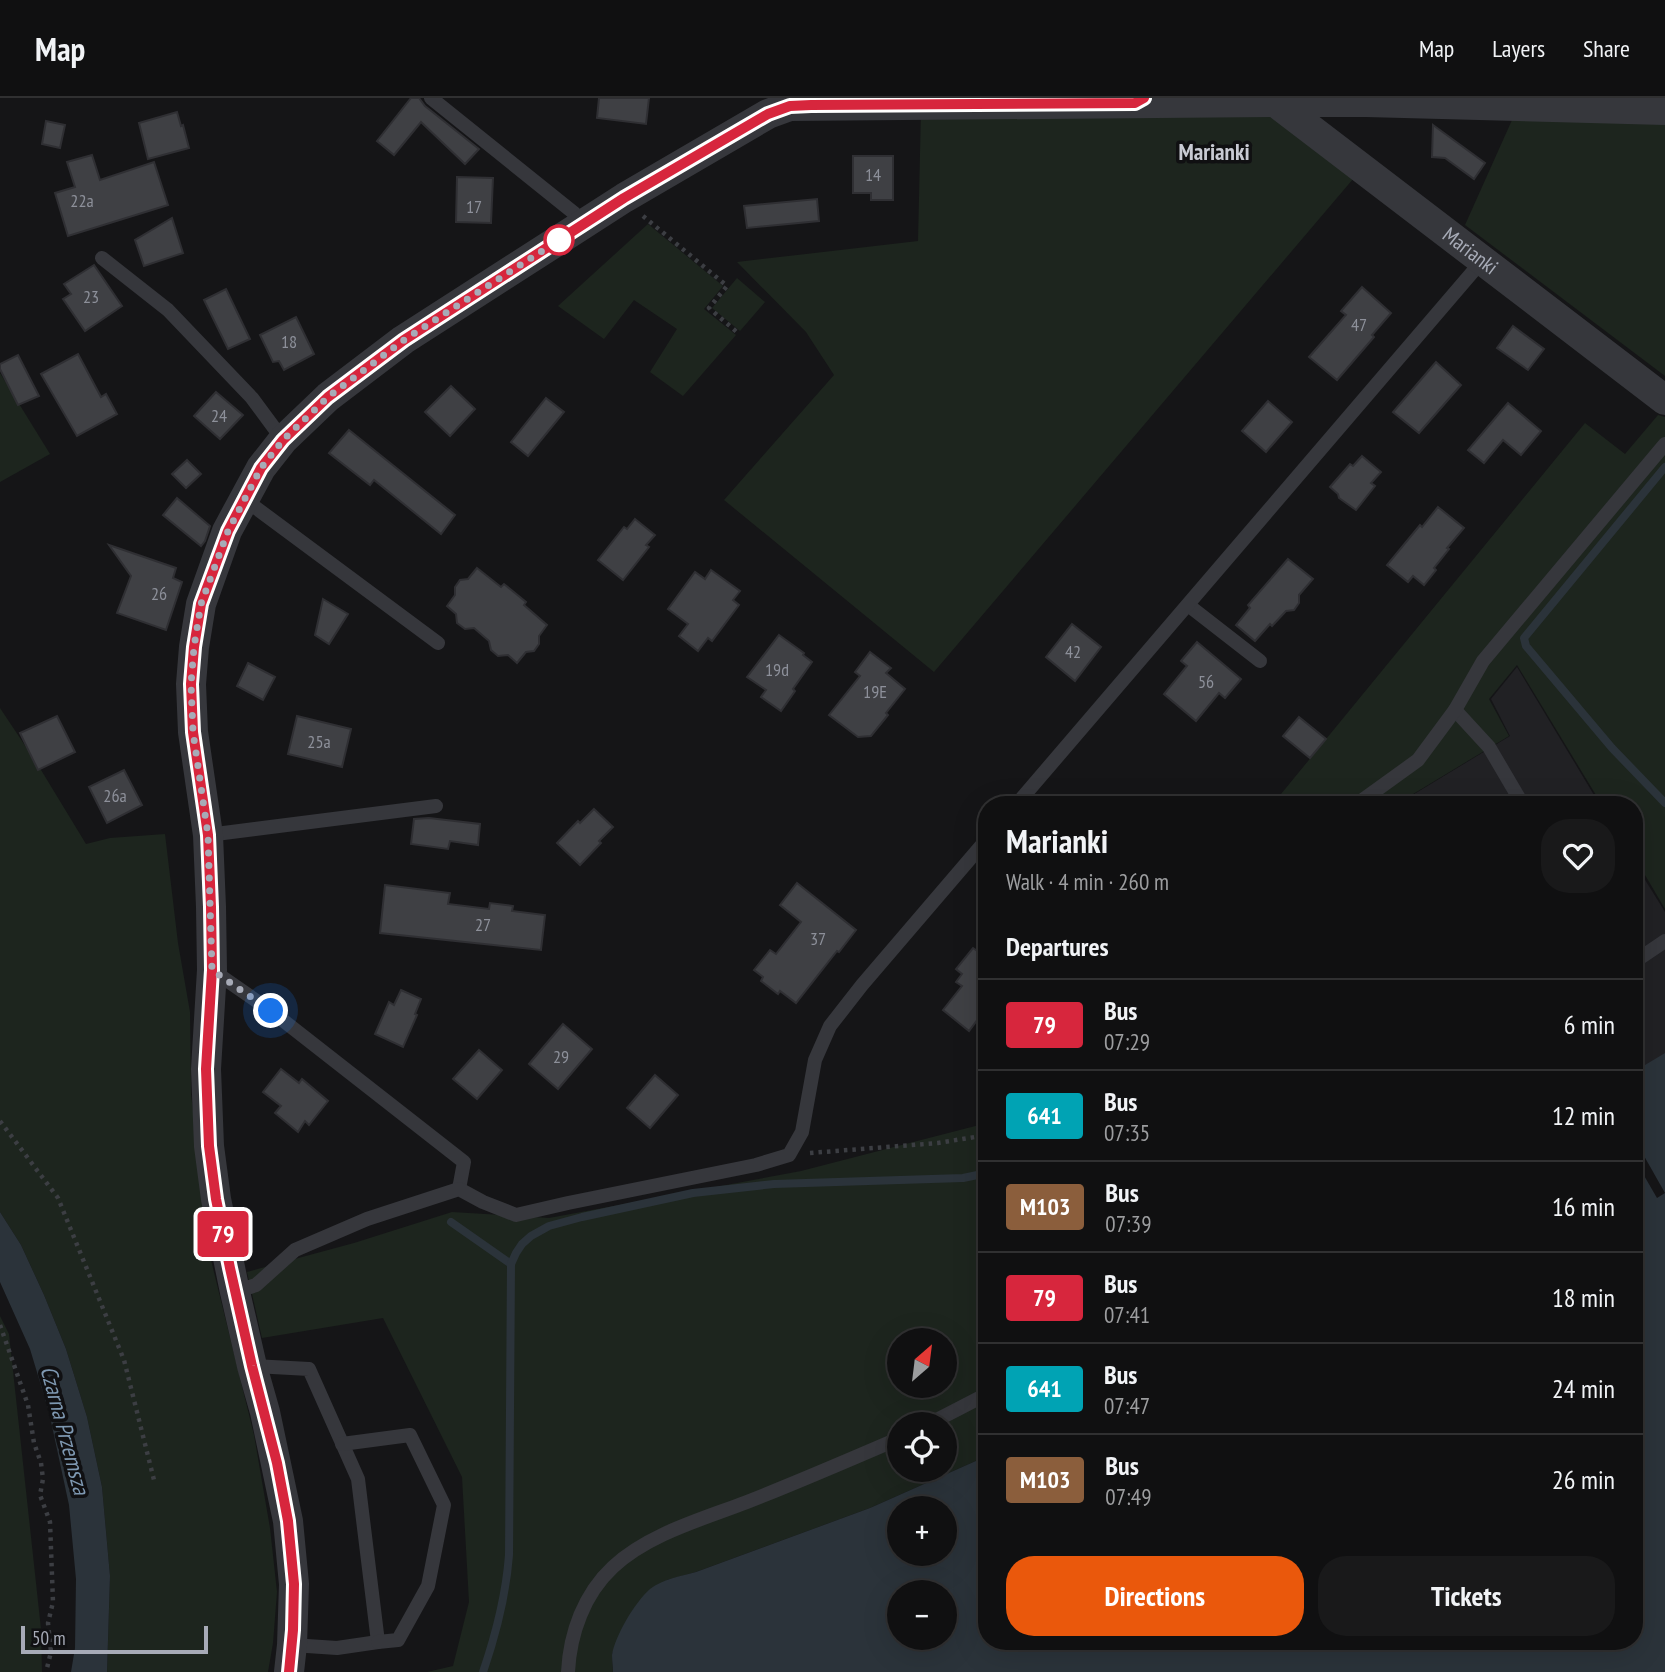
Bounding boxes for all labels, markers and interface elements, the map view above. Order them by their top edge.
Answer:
text: Map [35,27,85,70]
text: Map [1419,33,1454,64]
text: Layers [1492,33,1545,64]
text: Share [1583,33,1630,64]
district label: Marianki [1178,137,1250,166]
house number: 14 [865,163,881,186]
house number: 22a [70,189,94,212]
house number: 17 [466,195,482,218]
street label: Marianki [1437,221,1504,280]
unlabelled marker [544,225,574,255]
house number: 23 [83,285,99,308]
house number: 47 [1351,313,1367,336]
house number: 18 [281,330,297,353]
house number: 24 [211,404,227,427]
house number: 26 [151,582,167,605]
house number: 42 [1065,640,1081,663]
house number: 19d [765,658,789,681]
house number: 56 [1198,670,1214,693]
house number: 19E [863,680,887,703]
house number: 25a [307,730,331,753]
house number: 26a [103,784,127,807]
text: Marianki [1006,819,1108,862]
button: heart [1541,819,1615,893]
text: Walk · 4 min · 260 m [1006,867,1169,896]
house number: 27 [475,913,491,936]
house number: 37 [810,927,826,950]
text: Departures [1006,930,1109,963]
your location [253,993,288,1028]
text: Bus [1104,994,1137,1027]
text: 6 min [1564,1008,1615,1041]
text: 79 [1033,1009,1056,1040]
text: 07:29 [1104,1027,1150,1056]
house number: 29 [553,1045,569,1068]
text: Bus [1104,1085,1137,1118]
text: 12 min [1552,1099,1615,1132]
text: 641 [1027,1100,1062,1131]
text: 07:35 [1104,1118,1150,1147]
text: Bus [1105,1176,1139,1209]
text: 16 min [1552,1190,1615,1223]
text: M103 [1020,1191,1070,1222]
text: 07:39 [1105,1209,1152,1238]
line badge: 79 [192,1211,255,1257]
text: 79 [212,1218,234,1249]
text: Bus [1104,1267,1137,1300]
text: 18 min [1552,1281,1615,1314]
text: 79 [1033,1282,1056,1313]
text: 07:41 [1104,1300,1150,1329]
north arrow [887,1328,957,1398]
map controls [887,1328,957,1650]
text: Bus [1104,1358,1137,1391]
water label: Czarna Przemsza [34,1362,97,1499]
text: 24 min [1552,1372,1615,1405]
text: 641 [1027,1373,1062,1404]
text: 07:47 [1104,1391,1150,1420]
button: locate [887,1412,957,1482]
text: Bus [1105,1449,1139,1482]
text: 26 min [1552,1463,1615,1496]
text: M103 [1020,1464,1070,1495]
text: 07:49 [1105,1482,1152,1511]
button: + [887,1496,957,1566]
button: Directions [1006,1556,1304,1636]
button: Tickets [1318,1556,1615,1636]
button: − [887,1580,957,1650]
scale bar [21,1623,208,1655]
text: 50 m [32,1626,66,1650]

